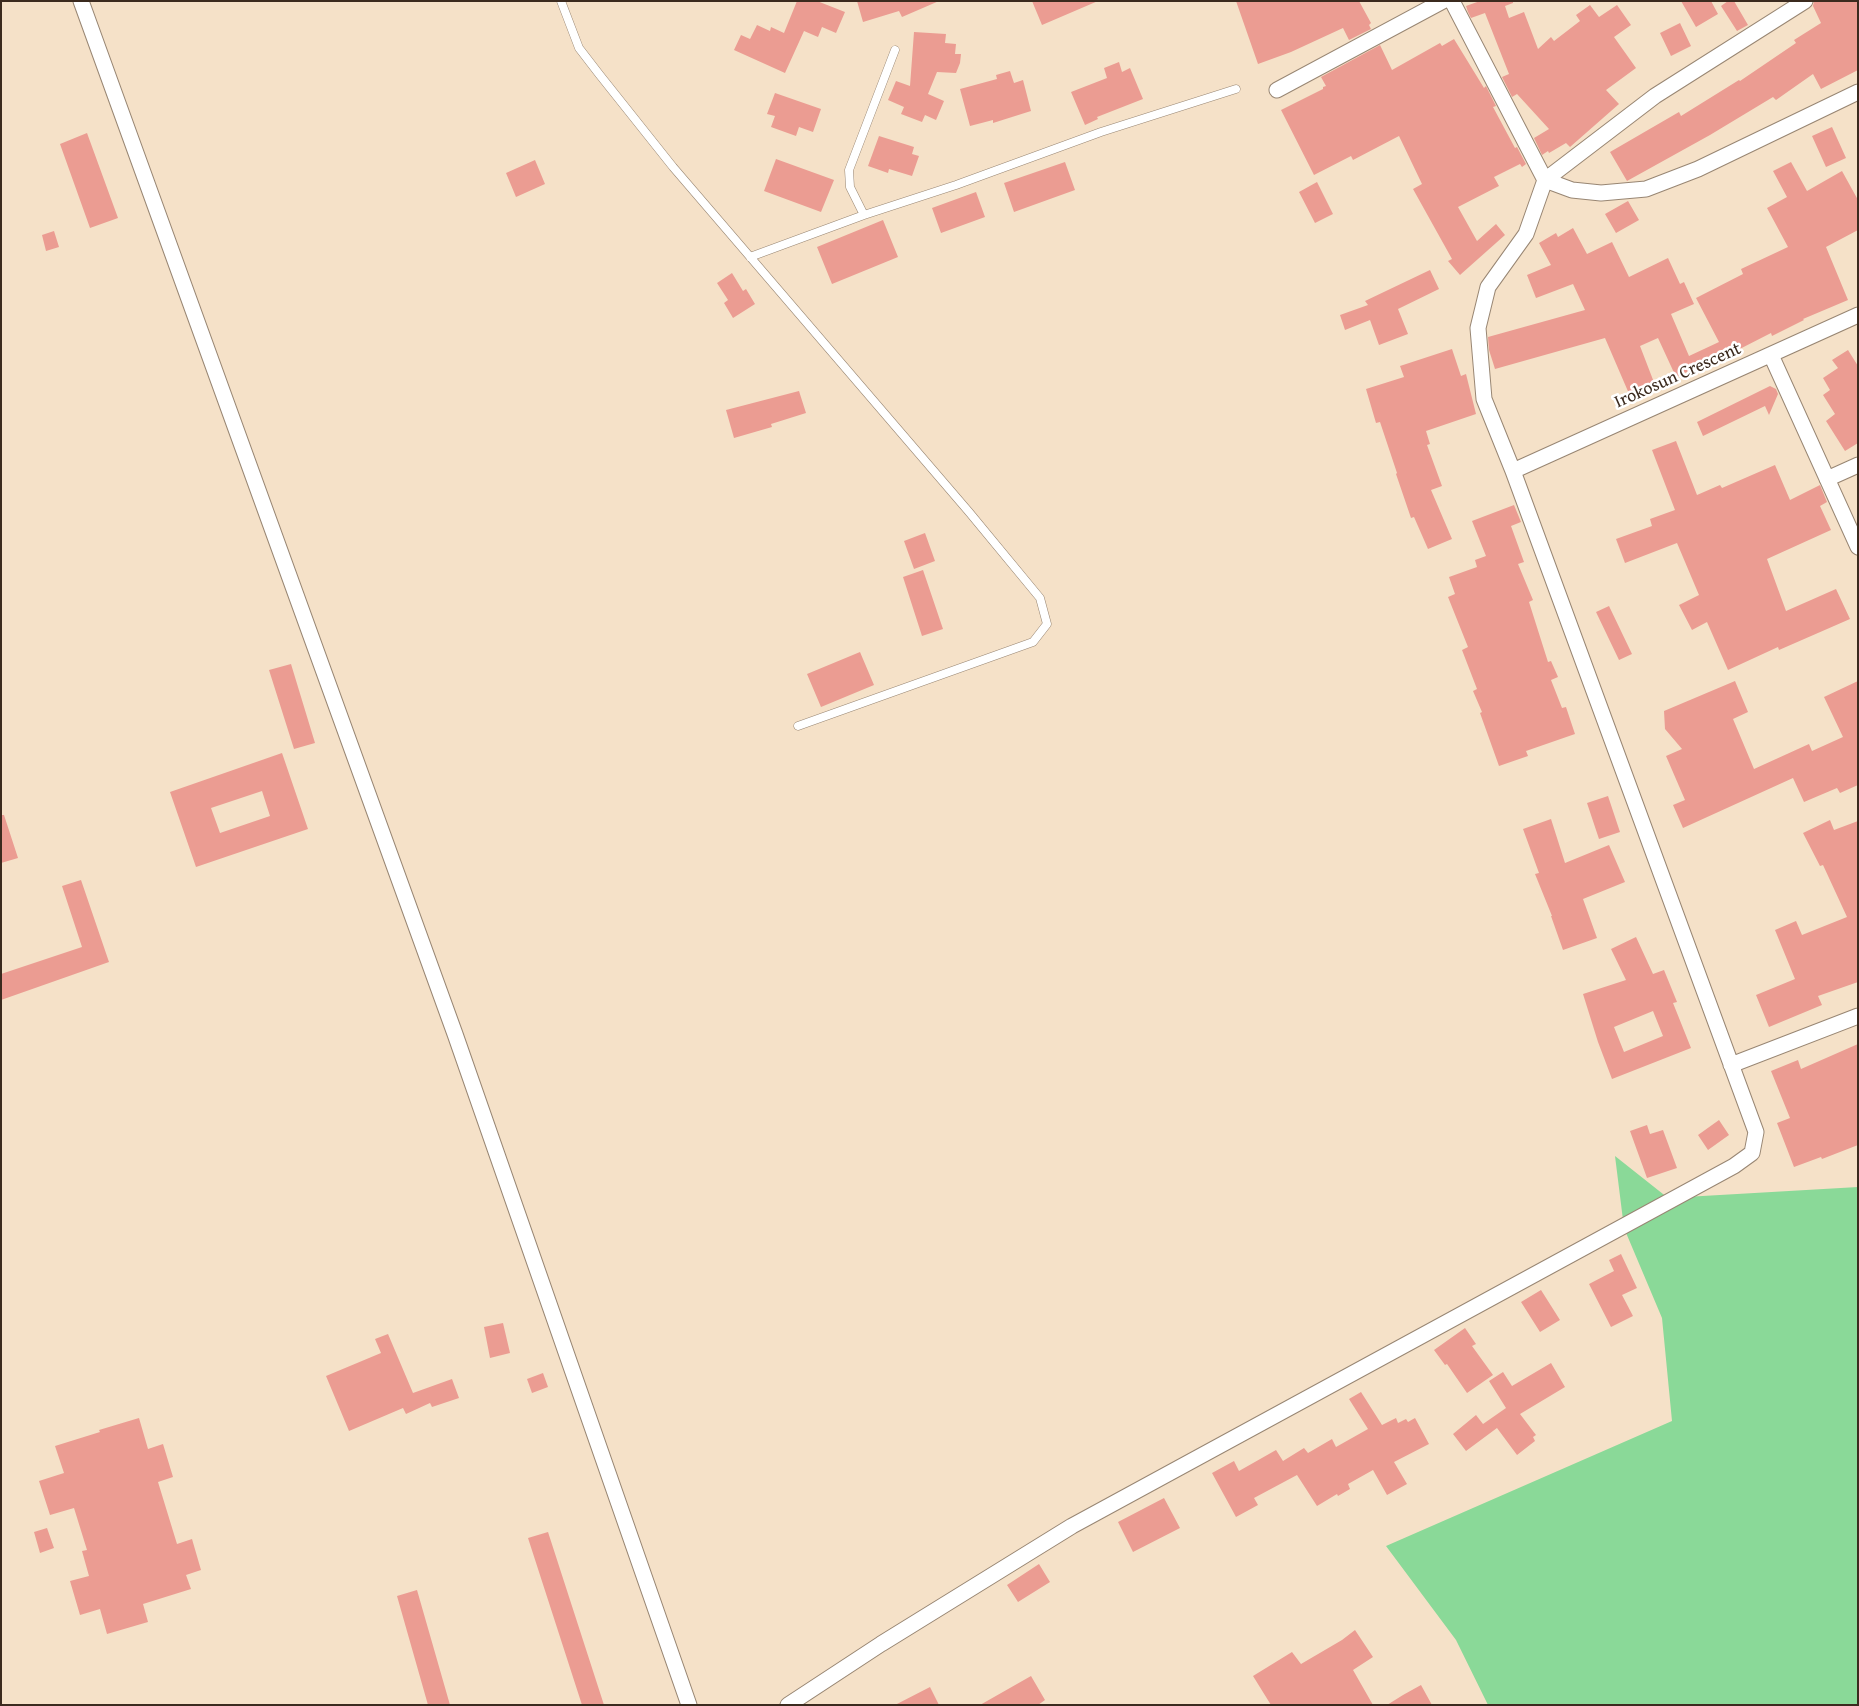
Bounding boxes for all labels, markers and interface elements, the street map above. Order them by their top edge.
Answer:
street label: Irokosun Crescent [1611,338,1745,414]

